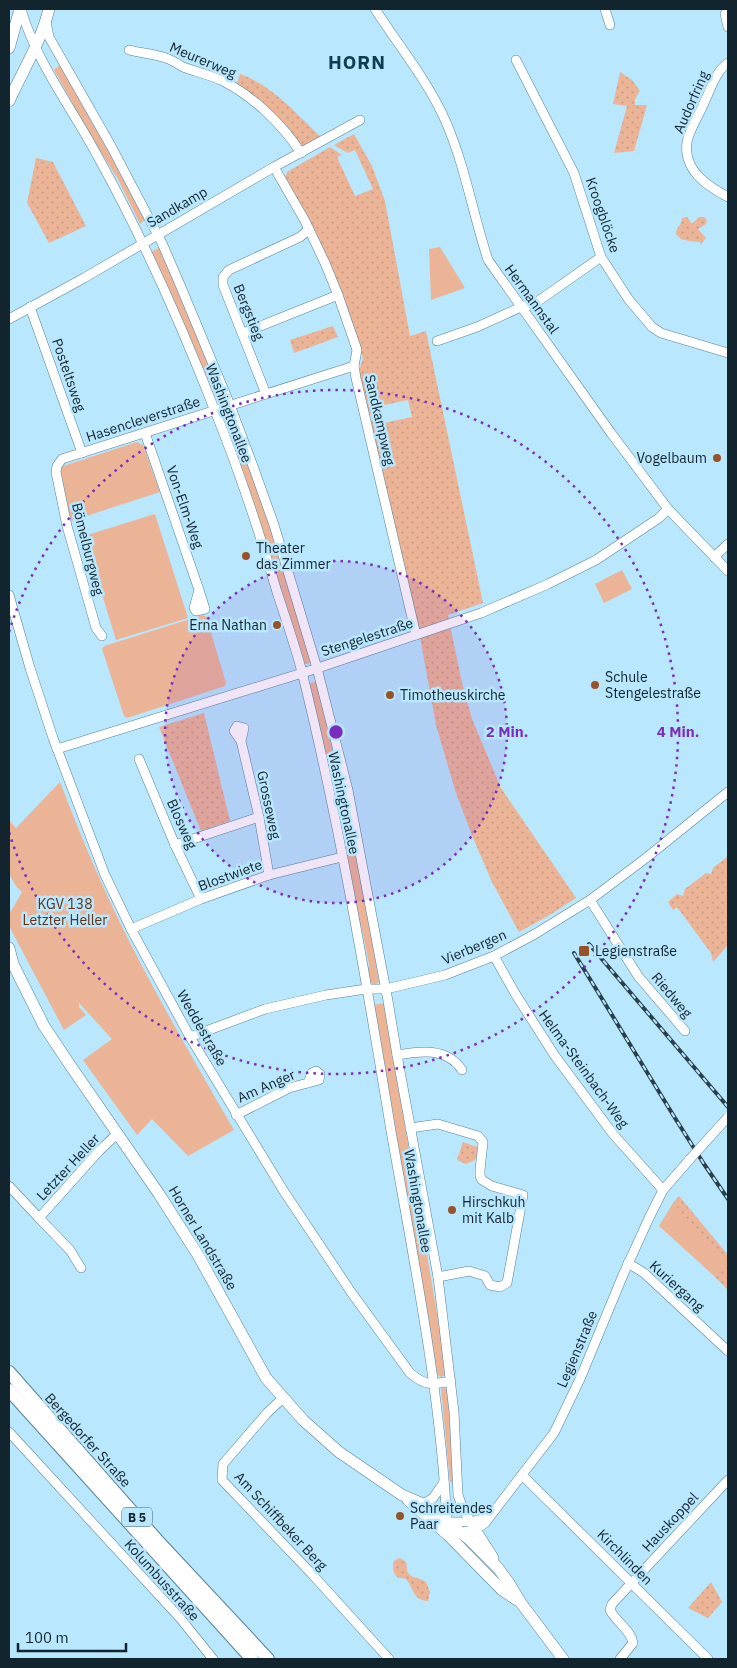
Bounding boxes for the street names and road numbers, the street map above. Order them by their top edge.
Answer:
street label: Meurerweg [167,38,240,82]
street label: Audorfring [669,67,713,136]
street label: Kroogblöcke [582,175,624,255]
street label: Sandkamp [144,183,210,231]
street label: Hermannstal [501,261,563,337]
street label: Bergstieg [230,281,269,343]
street label: Posteltsweg [48,336,90,415]
street label: Washingtonallee [202,361,256,465]
street label: Sandkampweg [361,373,399,468]
street label: Hasencleverstraße [84,392,203,446]
street label: Von-Elm-Weg [162,463,208,551]
street label: Bömelburgweg [68,501,108,598]
street label: Stengelestraße [319,614,416,660]
street label: Washingtonallee [324,750,364,856]
street label: Grosseweg [253,769,285,841]
street label: Blosweg [163,796,201,853]
street label: Blostwiete [195,855,265,895]
street label: Vierbergen [439,925,509,969]
street label: Riedweg [648,969,697,1022]
street label: Weddestraße [173,987,231,1069]
street label: Helma-Steinbach-Weg [535,1006,633,1132]
street label: Am Anger [234,1065,298,1107]
street label: Letzter Heller [32,1130,104,1204]
street label: Washingtonallee [400,1148,436,1254]
street label: Horner Landstraße [165,1183,241,1294]
street label: Kuriergang [646,1257,709,1316]
street label: Legienstraße [553,1307,601,1390]
street label: Bergedorfer Straße [41,1389,135,1491]
street label: Am Schiffbeker Berg [231,1468,332,1575]
street label: Hauskoppel [638,1488,702,1556]
road number: B 5 [122,1508,152,1526]
street label: Kirchlinden [593,1525,657,1589]
street label: Kolumbusstraße [121,1535,204,1625]

